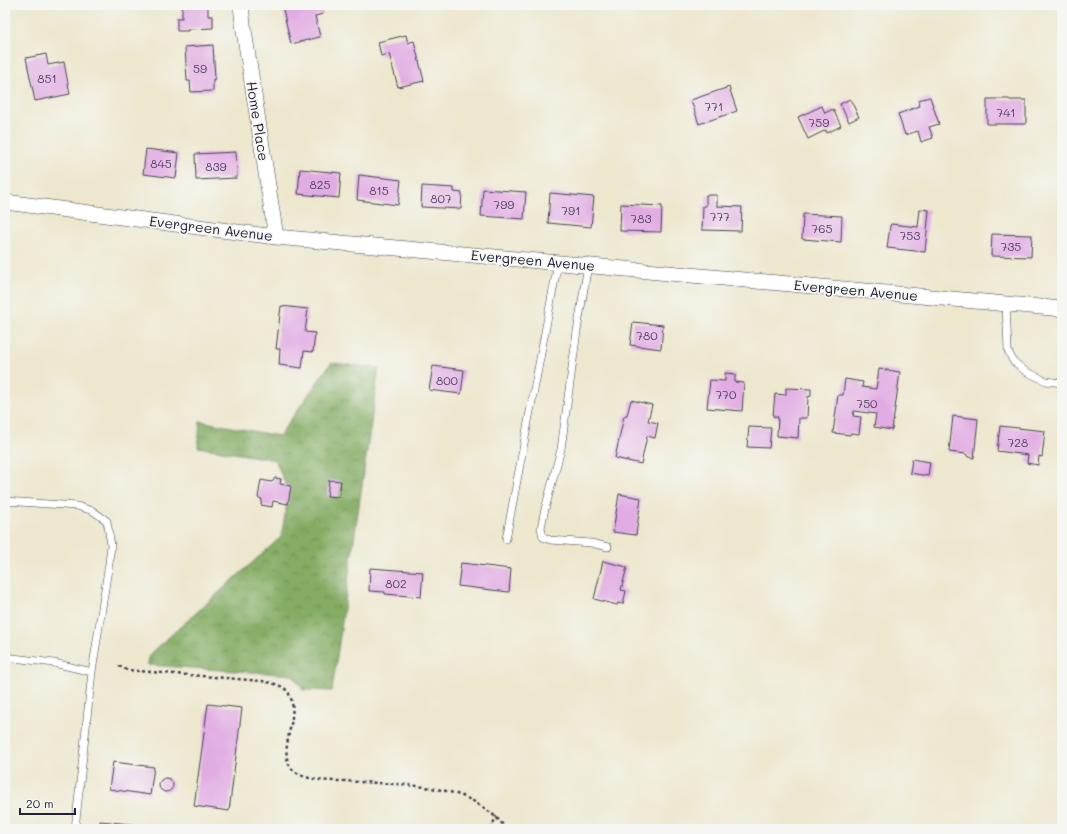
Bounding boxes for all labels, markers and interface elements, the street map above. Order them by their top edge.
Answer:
house number: 59 [193,60,207,76]
house number: 851 [37,70,57,86]
street label: Home Place [242,80,274,162]
house number: 771 [705,98,723,114]
house number: 741 [996,104,1016,120]
house number: 759 [809,114,829,130]
house number: 845 [150,155,172,171]
house number: 839 [205,158,227,174]
house number: 825 [310,176,330,192]
house number: 815 [369,182,389,198]
house number: 807 [430,190,452,206]
house number: 799 [494,196,514,212]
house number: 791 [561,202,581,218]
house number: 777 [710,208,730,224]
house number: 783 [631,210,651,226]
street label: Evergreen Avenue [148,211,274,245]
house number: 765 [812,220,832,236]
house number: 753 [900,227,920,243]
house number: 735 [1001,238,1021,254]
street label: Evergreen Avenue [470,245,596,275]
street label: Evergreen Avenue [793,275,919,305]
house number: 780 [636,327,658,343]
house number: 800 [436,372,459,388]
house number: 770 [716,386,737,402]
house number: 750 [856,395,878,411]
house number: 728 [1008,434,1028,450]
house number: 802 [385,575,407,591]
scale bar [20,790,75,816]
text: 20 m [26,795,54,811]

